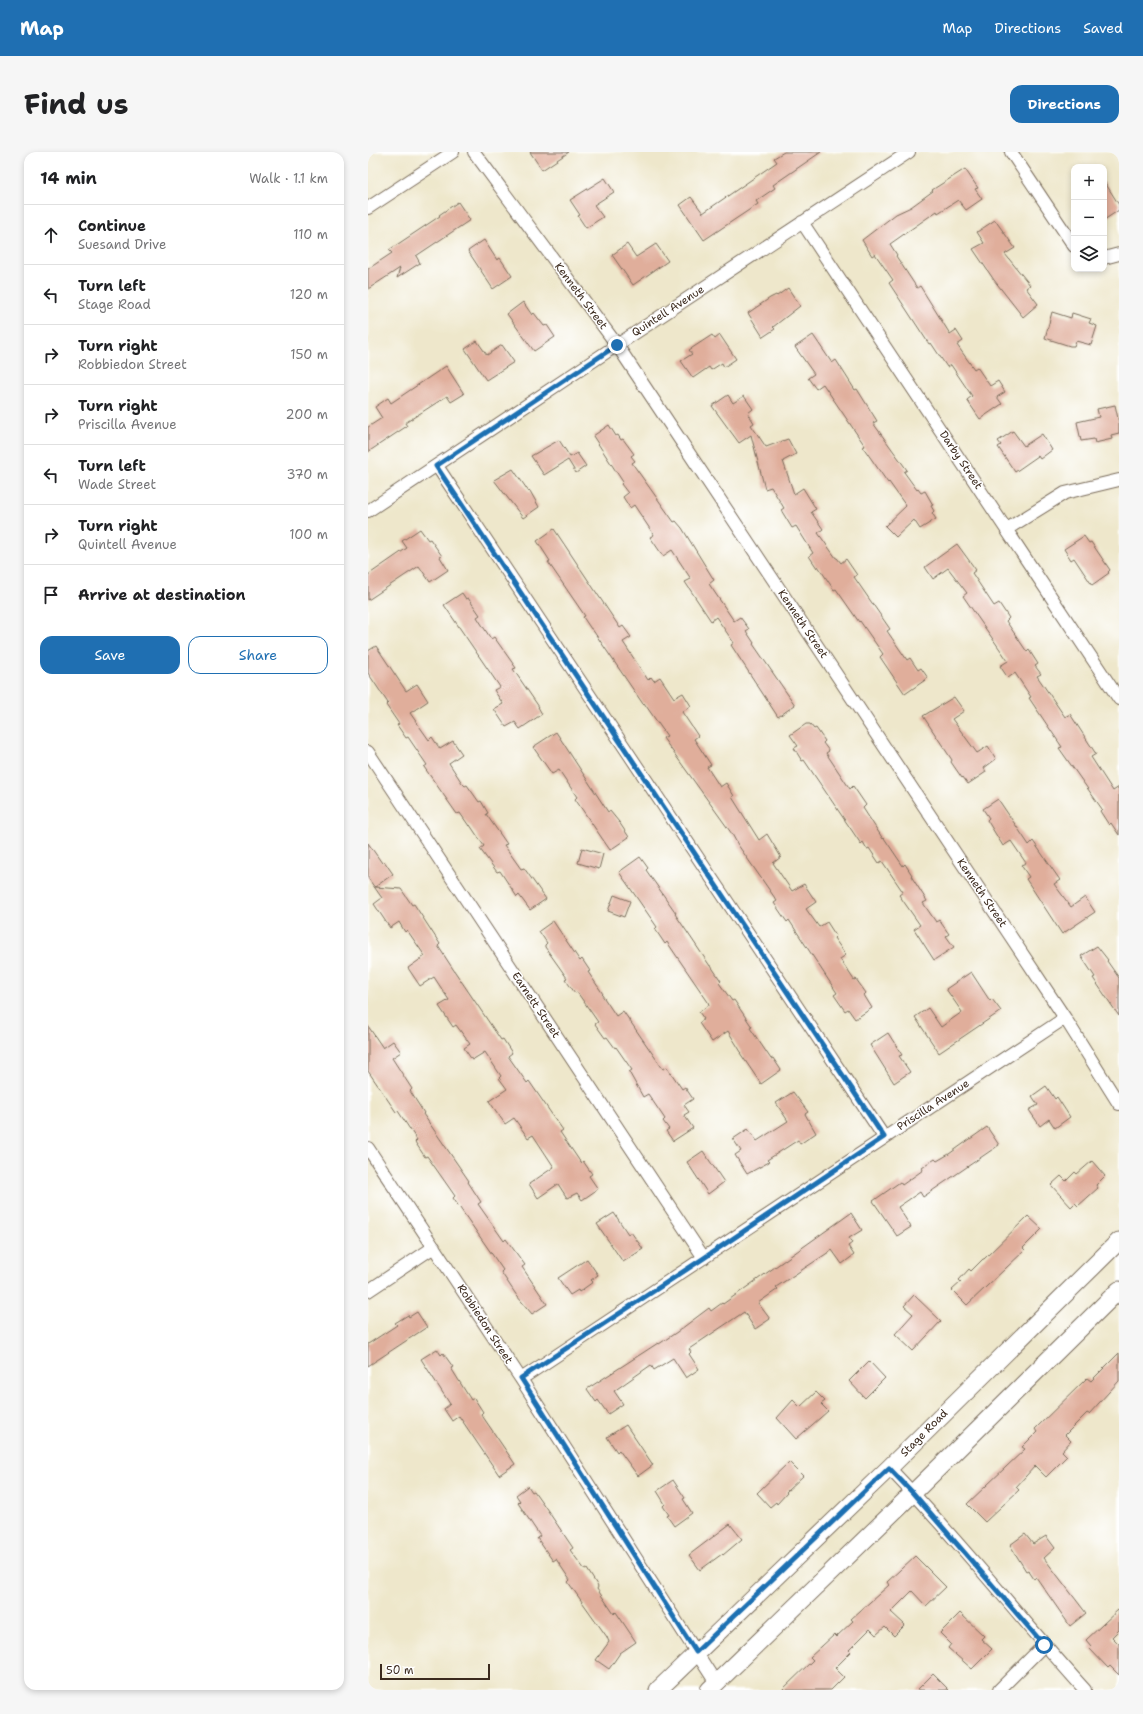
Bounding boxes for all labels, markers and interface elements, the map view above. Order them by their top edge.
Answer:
text: Map [20,16,64,41]
text: Map [943,19,973,37]
text: Directions [995,19,1061,37]
text: Saved [1083,19,1123,37]
text: Find us [24,85,129,123]
button: Directions [1010,85,1119,123]
map controls [1071,164,1107,272]
button: + [1071,164,1107,200]
text: 14 min [40,167,97,189]
text: Walk · 1.1 km [249,170,328,187]
button: − [1071,200,1107,236]
text: Continue [78,216,146,236]
icon: ahead [40,224,62,246]
text: 110 m [293,226,328,243]
text: Suesand Drive [78,236,166,253]
button: layers [1071,236,1107,272]
street label: Kenneth Street [551,260,611,333]
text: Turn left [78,276,146,296]
street label: Quintell Avenue [629,282,707,340]
icon: left [40,284,62,306]
text: 120 m [290,286,328,303]
text: Stage Road [78,296,151,313]
text: Turn right [78,336,158,356]
route end [608,336,626,354]
icon: right [40,344,62,366]
text: 150 m [290,346,328,363]
text: Robbiedon Street [78,356,187,373]
text: Turn right [78,396,158,416]
icon: right [40,404,62,426]
text: 200 m [286,406,328,423]
text: Priscilla Avenue [78,416,177,433]
street label: Darby Street [936,428,986,492]
text: Turn left [78,456,146,476]
icon: left [40,464,62,486]
text: 370 m [286,466,328,483]
text: Wade Street [78,476,156,493]
text: Turn right [78,516,158,536]
icon: right [40,524,62,546]
text: 100 m [289,526,328,543]
text: Quintell Avenue [78,536,177,553]
icon: arrive [40,584,62,606]
text: Arrive at destination [78,585,246,605]
street label: Kenneth Street [774,587,832,661]
button: Save [40,636,180,674]
button: Share [188,636,328,674]
street label: Kenneth Street [953,856,1011,930]
street label: Earnett Street [508,969,564,1041]
street label: Priscilla Avenue [894,1076,972,1134]
street label: Robbiedon Street [454,1281,516,1367]
street label: Stage Road [897,1406,951,1460]
route start [1035,1636,1053,1654]
scale bar [380,1662,490,1681]
text: 50 m [386,1663,414,1678]

